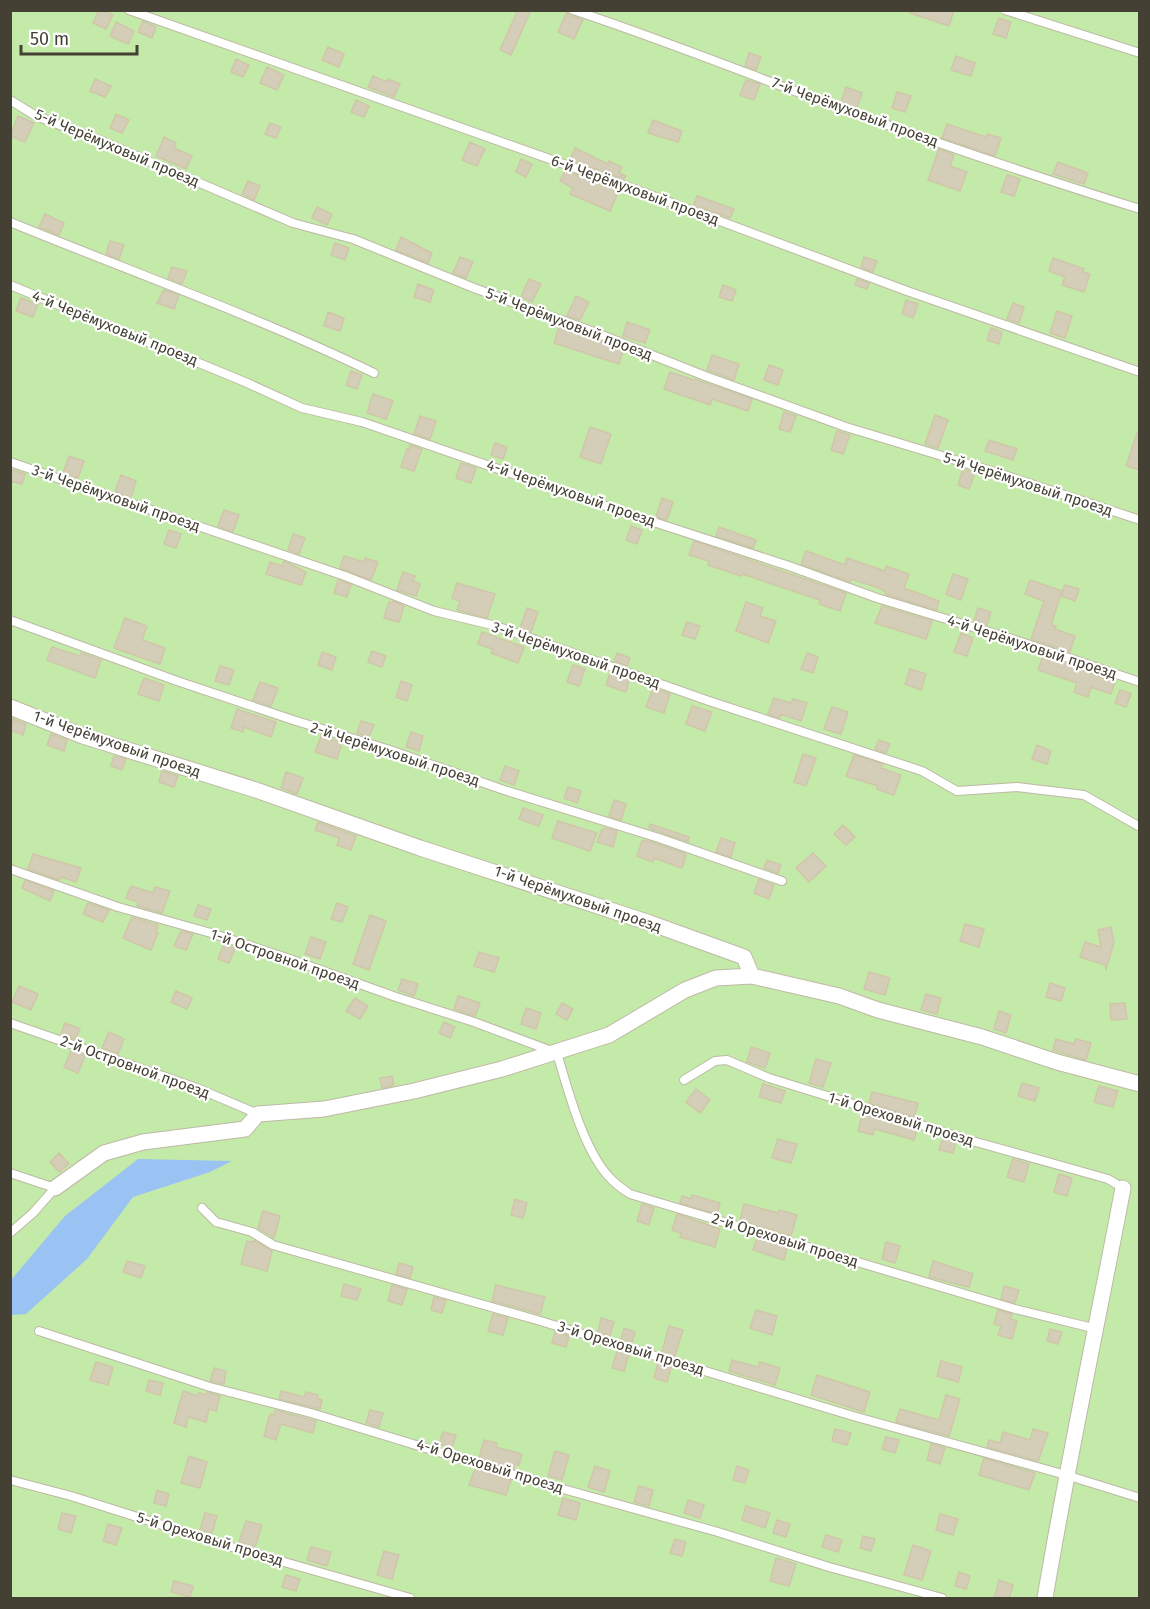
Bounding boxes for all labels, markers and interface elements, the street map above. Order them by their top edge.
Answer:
scale bar [21,18,136,56]
text: 50 m [30,28,69,50]
street label: 7-й Черёмуховый проезд [769,73,941,151]
street label: 5-й Черёмуховый проезд [32,105,202,191]
street label: 6-й Черёмуховый проезд [549,151,721,229]
street label: 5-й Черёмуховый проезд [483,284,655,364]
street label: 4-й Черёмуховый проезд [29,286,201,370]
street label: 5-й Черёмуховый проезд [941,448,1115,520]
street label: 4-й Черёмуховый проезд [484,456,658,530]
street label: 3-й Черёмуховый проезд [30,461,202,535]
street label: 4-й Черёмуховый проезд [945,611,1119,683]
street label: 3-й Черёмуховый проезд [490,618,662,692]
street label: 1-й Черёмуховый проезд [31,707,203,781]
street label: 2-й Черёмуховый проезд [308,718,482,790]
street label: 1-й Черёмуховый проезд [492,862,664,936]
street label: 1-й Островной проезд [208,925,362,993]
street label: 2-й Островной проезд [58,1032,212,1102]
street label: 1-й Ореховый проезд [826,1088,976,1150]
street label: 2-й Ореховый проезд [710,1209,860,1271]
street label: 3-й Ореховый проезд [556,1317,706,1379]
street label: 4-й Ореховый проезд [414,1435,566,1497]
street label: 5-й Ореховый проезд [135,1508,285,1570]

